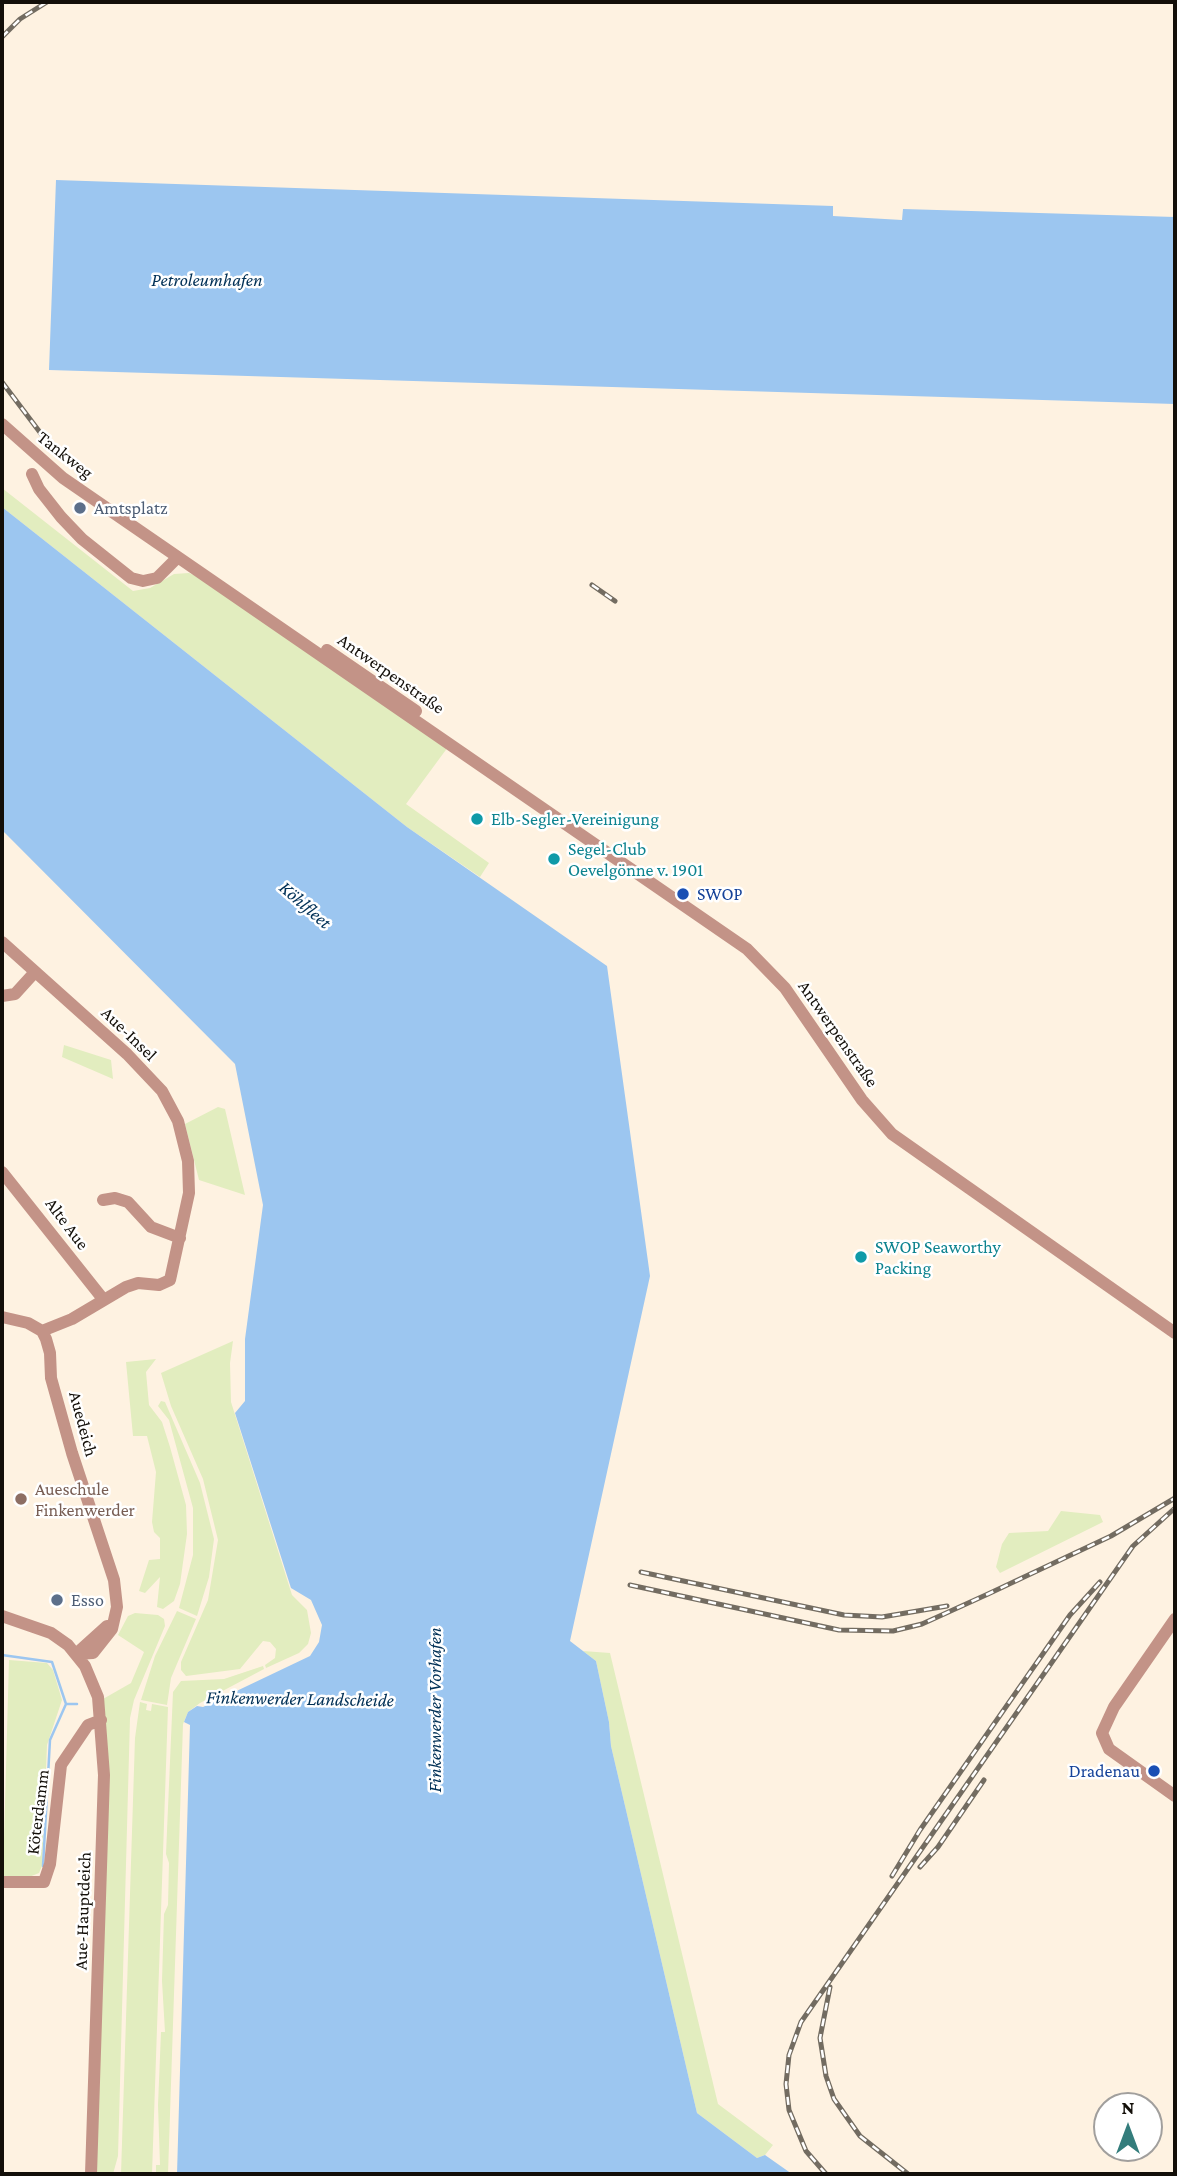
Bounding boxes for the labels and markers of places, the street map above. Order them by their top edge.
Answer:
place label: Amtsplatz [94,497,168,519]
marker: Amtsplatz [72,500,88,516]
place label: Elb-Segler-Vereinigung [491,808,659,830]
marker: Elb-Segler-Vereinigung [469,811,485,827]
place label: Segel-Club Oevelgönne v. 1901 [568,838,703,880]
marker: Segel-Club Oevelgönne v. 1901 [546,851,562,867]
place label: SWOP [697,883,743,905]
marker: SWOP [675,886,691,902]
place label: SWOP Seaworthy Packing [875,1236,1001,1278]
marker: SWOP Seaworthy Packing [853,1249,869,1265]
place label: Aueschule Finkenwerder [35,1478,135,1520]
marker: Aueschule Finkenwerder [13,1491,29,1507]
place label: Esso [71,1589,104,1611]
marker: Esso [49,1592,65,1608]
place label: Dradenau [1069,1760,1140,1782]
marker: Dradenau [1146,1763,1162,1779]

